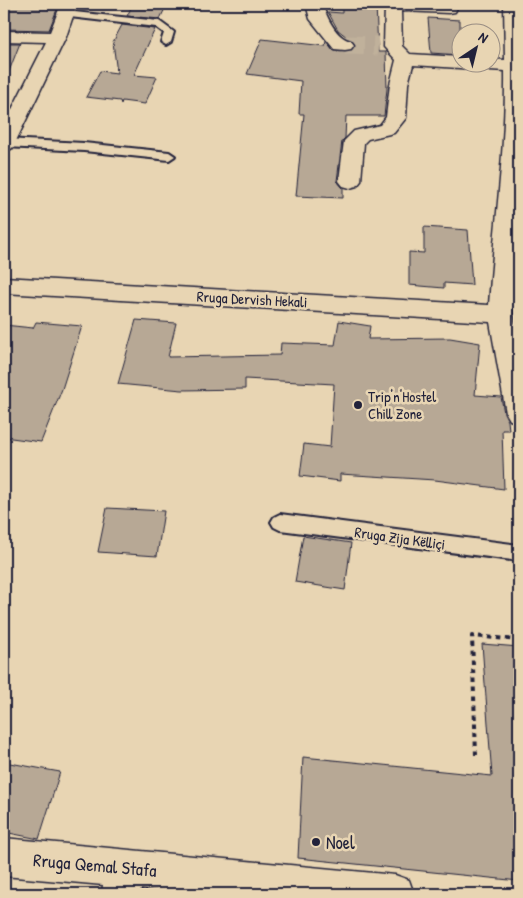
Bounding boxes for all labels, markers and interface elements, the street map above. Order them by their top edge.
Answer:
north arrow [450,22,500,72]
text: N [475,27,493,47]
street label: Rruga Dervish Hekali [196,286,308,312]
place label: Trip'n'Hostel Chill Zone [368,386,436,424]
marker: Trip'n'Hostel Chill Zone [352,399,364,411]
street label: Rruga Zija Këlliçi [353,521,447,555]
place label: Noel [326,830,355,855]
marker: Noel [310,836,322,848]
street label: Rruga Qemal Stafa [32,847,158,883]

